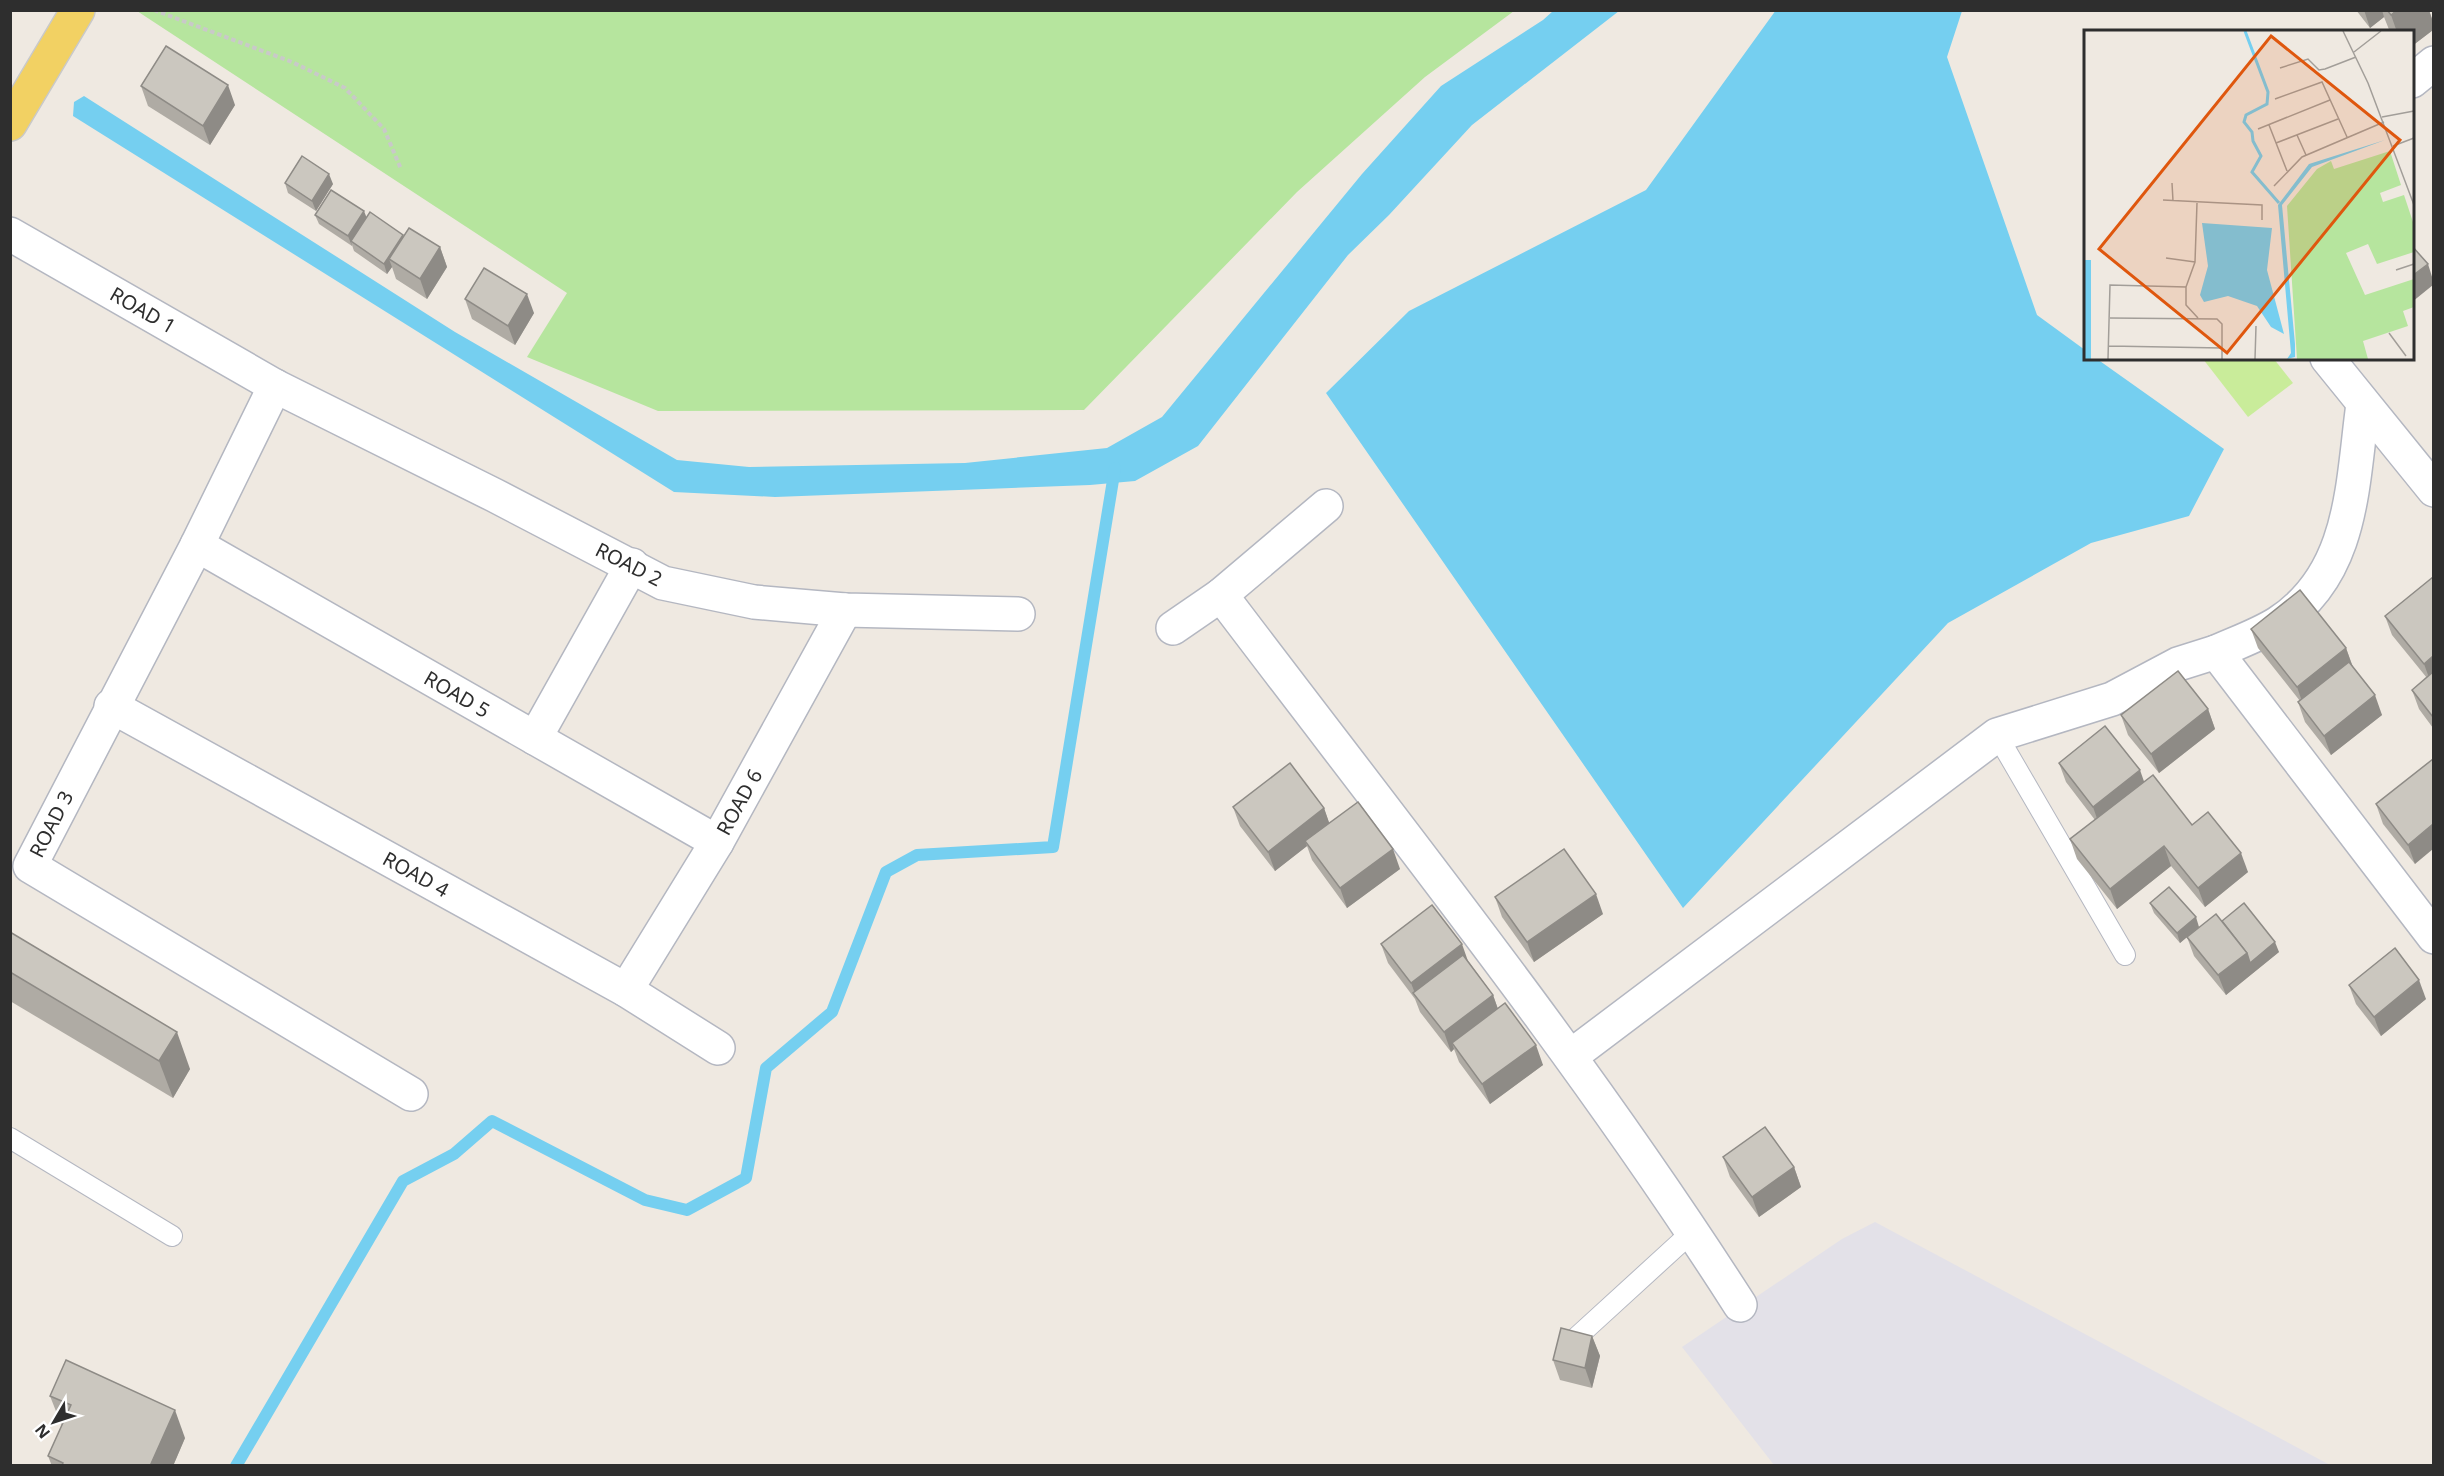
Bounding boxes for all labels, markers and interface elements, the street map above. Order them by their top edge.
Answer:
inset map [2084,30,2414,360]
street label: ROAD 1 [105,280,181,340]
street label: ROAD 2 [591,536,667,592]
street label: ROAD 5 [419,664,495,724]
street label: ROAD 6 [710,764,768,840]
street label: ROAD 3 [23,786,79,862]
street label: ROAD 4 [378,845,454,903]
north arrow [24,1392,84,1452]
text: N [30,1419,55,1443]

